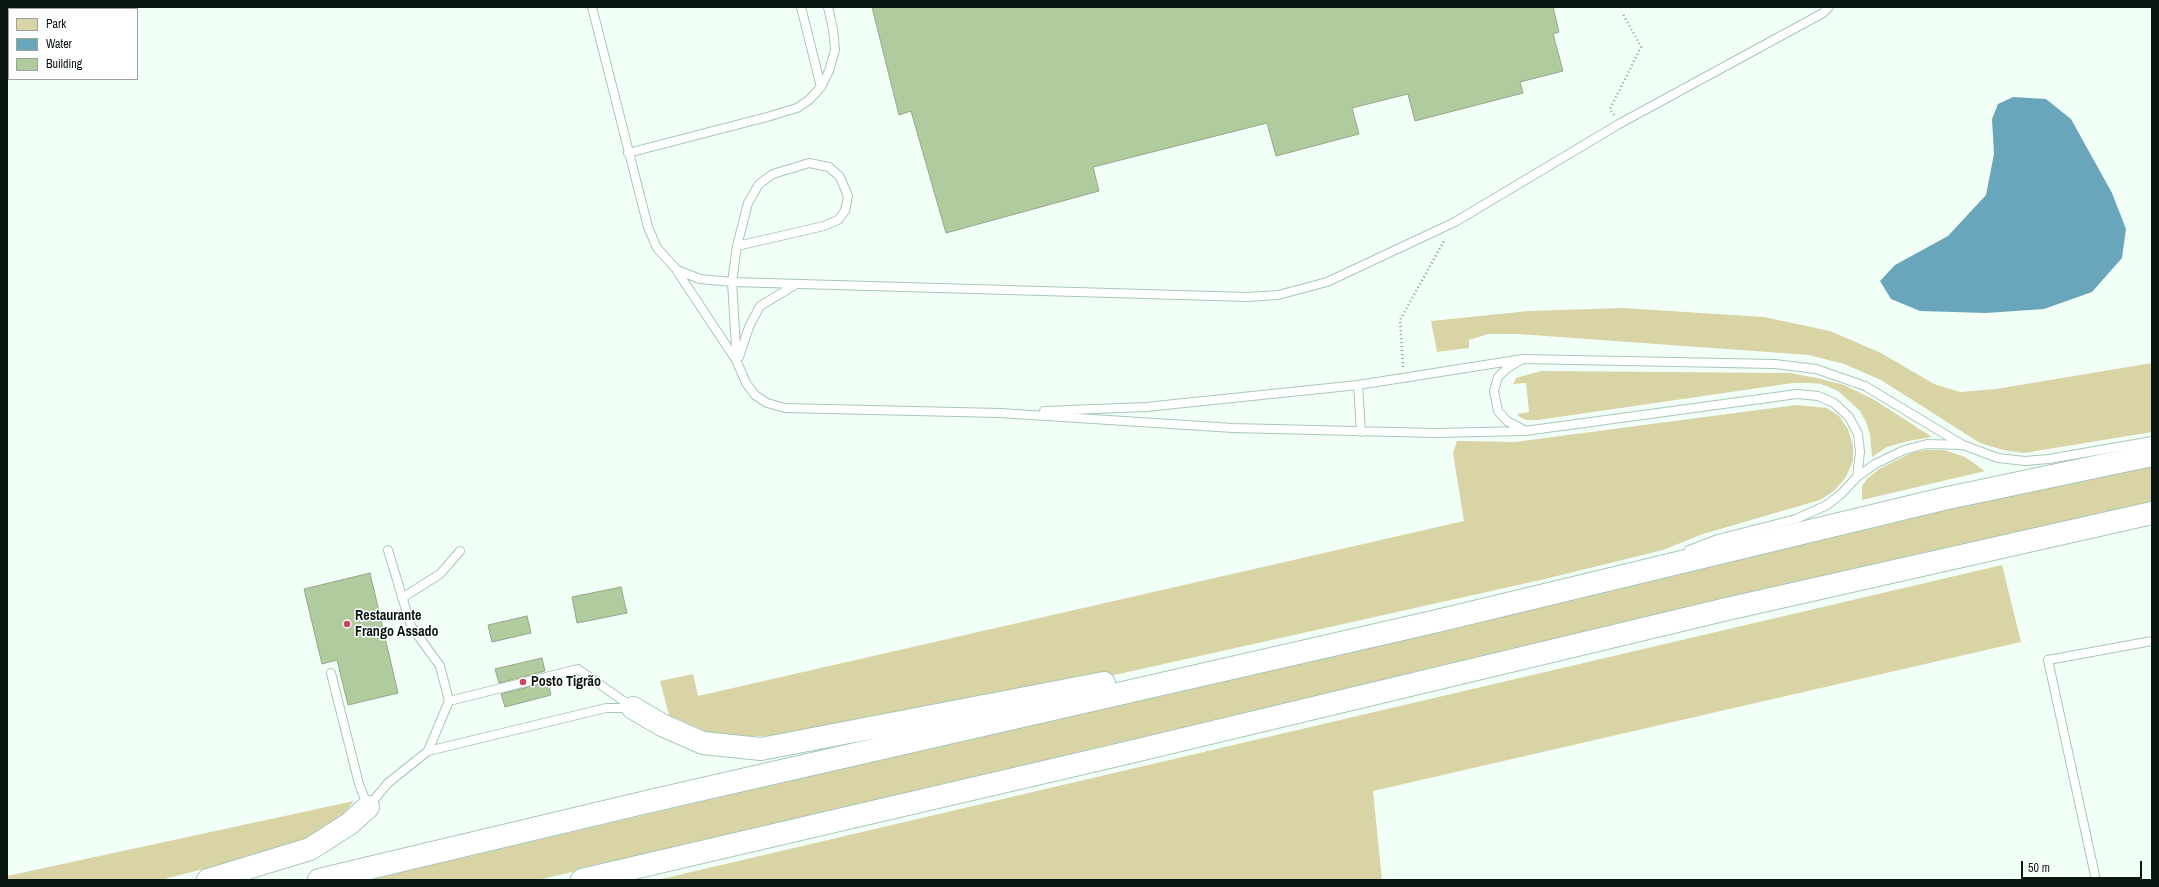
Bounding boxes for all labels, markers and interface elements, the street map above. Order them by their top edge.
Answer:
legend [8,8,138,80]
text: Park [46,16,66,32]
text: Water [46,36,72,52]
text: Building [46,56,82,72]
place label: Restaurante Frango Assado [355,608,439,640]
marker: Restaurante Frango Assado [342,619,352,629]
place label: Posto Tigrão [531,674,601,690]
marker: Posto Tigrão [518,677,528,687]
scale bar [2023,853,2144,879]
text: 50 m [2028,860,2050,876]

